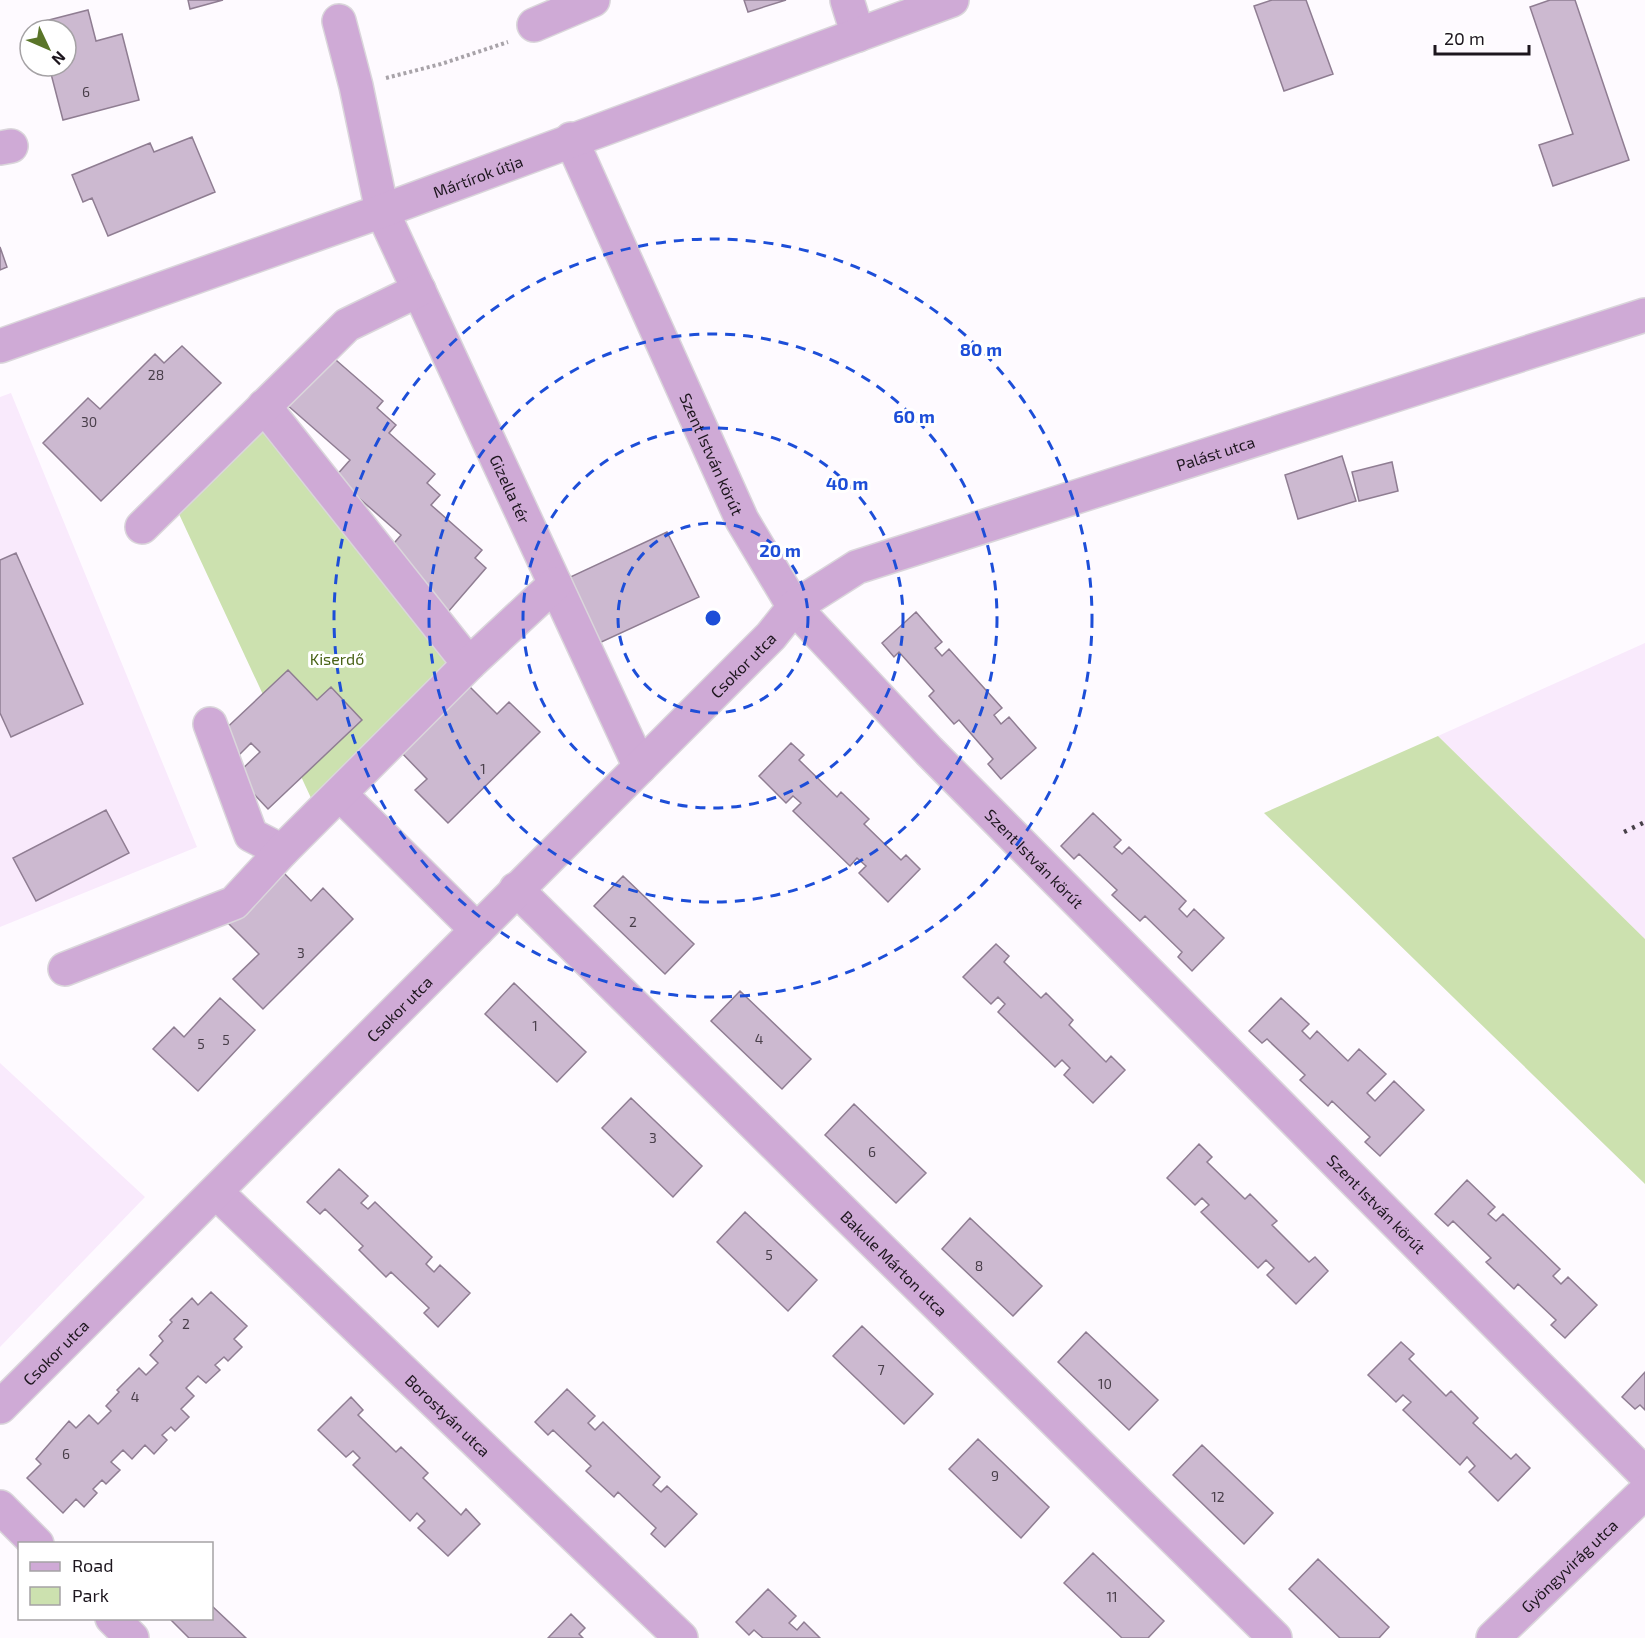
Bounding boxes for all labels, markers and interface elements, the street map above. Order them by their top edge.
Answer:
north arrow [18,18,78,78]
scale bar [1435,18,1530,56]
text: 20 m [1444,27,1485,49]
text: N [48,48,70,70]
house number: 6 [82,83,90,100]
street label: Mártírok útja [430,150,525,201]
text: 80 m [960,338,1002,360]
house number: 28 [148,366,164,383]
street label: Szent István körút [677,390,748,518]
text: 60 m [893,405,935,427]
house number: 30 [81,413,97,430]
street label: Palást utca [1173,431,1257,474]
street label: Gizella tér [487,451,535,527]
text: 40 m [826,472,868,494]
text: 20 m [759,539,801,561]
centre of rings [703,608,723,628]
street label: Csokor utca [706,628,779,701]
park label: Kiserdő [310,649,364,668]
house number: 1 [480,760,486,777]
street label: Szent István körút [982,804,1088,912]
house number: 2 [629,913,637,930]
house number: 3 [297,944,305,961]
street label: Csokor utca [362,971,436,1045]
house number: 1 [532,1017,538,1034]
house number: 4 [755,1030,763,1047]
house number: 5 [222,1031,230,1048]
house number: 5 [197,1035,205,1052]
house number: 3 [649,1129,657,1146]
house number: 6 [868,1143,876,1160]
street label: Szent István körút [1324,1150,1430,1257]
street label: Bakule Márton utca [837,1206,952,1319]
house number: 5 [765,1246,773,1263]
house number: 8 [975,1257,983,1274]
street label: Csokor utca [18,1315,92,1389]
house number: 2 [182,1315,190,1332]
house number: 7 [877,1361,885,1378]
street label: Borostyán utca [402,1370,495,1460]
house number: 10 [1098,1375,1112,1392]
house number: 4 [131,1388,139,1405]
house number: 6 [62,1445,70,1462]
house number: 9 [991,1467,999,1484]
house number: 12 [1211,1488,1225,1505]
street label: Gyöngyvirág utca [1517,1515,1621,1616]
legend [18,1542,213,1620]
text: Road [72,1554,113,1576]
text: Park [72,1584,109,1606]
house number: 11 [1106,1588,1118,1605]

